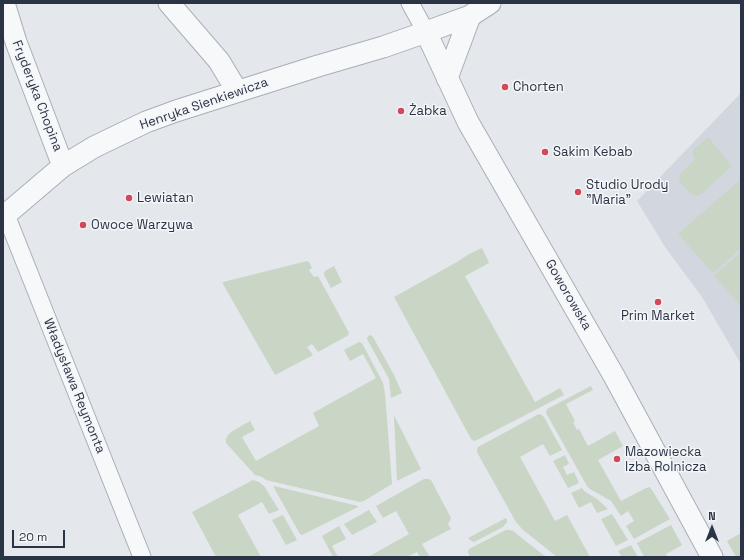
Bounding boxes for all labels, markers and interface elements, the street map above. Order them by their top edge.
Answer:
street label: Fryderyka Chopina [9,38,65,154]
street label: Henryka Sienkiewicza [138,75,270,133]
place label: Chorten [513,79,564,95]
marker: Chorten [500,82,510,92]
place label: Żabka [409,103,447,119]
marker: Żabka [396,106,406,116]
place label: Sakim Kebab [553,144,633,160]
marker: Sakim Kebab [540,147,550,157]
place label: Studio Urody "Maria" [586,177,669,208]
marker: Studio Urody "Maria" [573,187,583,197]
place label: Lewiatan [137,190,194,206]
marker: Lewiatan [124,193,134,203]
place label: Owoce Warzywa [91,217,193,233]
marker: Owoce Warzywa [78,220,88,230]
street label: Goworowska [542,257,594,333]
marker: Prim Market [653,297,663,307]
place label: Prim Market [621,308,695,324]
street label: Władysława Reymonta [40,316,108,456]
place label: Mazowiecka Izba Rolnicza [625,444,706,475]
marker: Mazowiecka Izba Rolnicza [612,454,622,464]
north arrow [692,508,732,548]
text: N [708,509,716,523]
scale bar [14,522,67,548]
text: 20 m [19,529,47,545]

